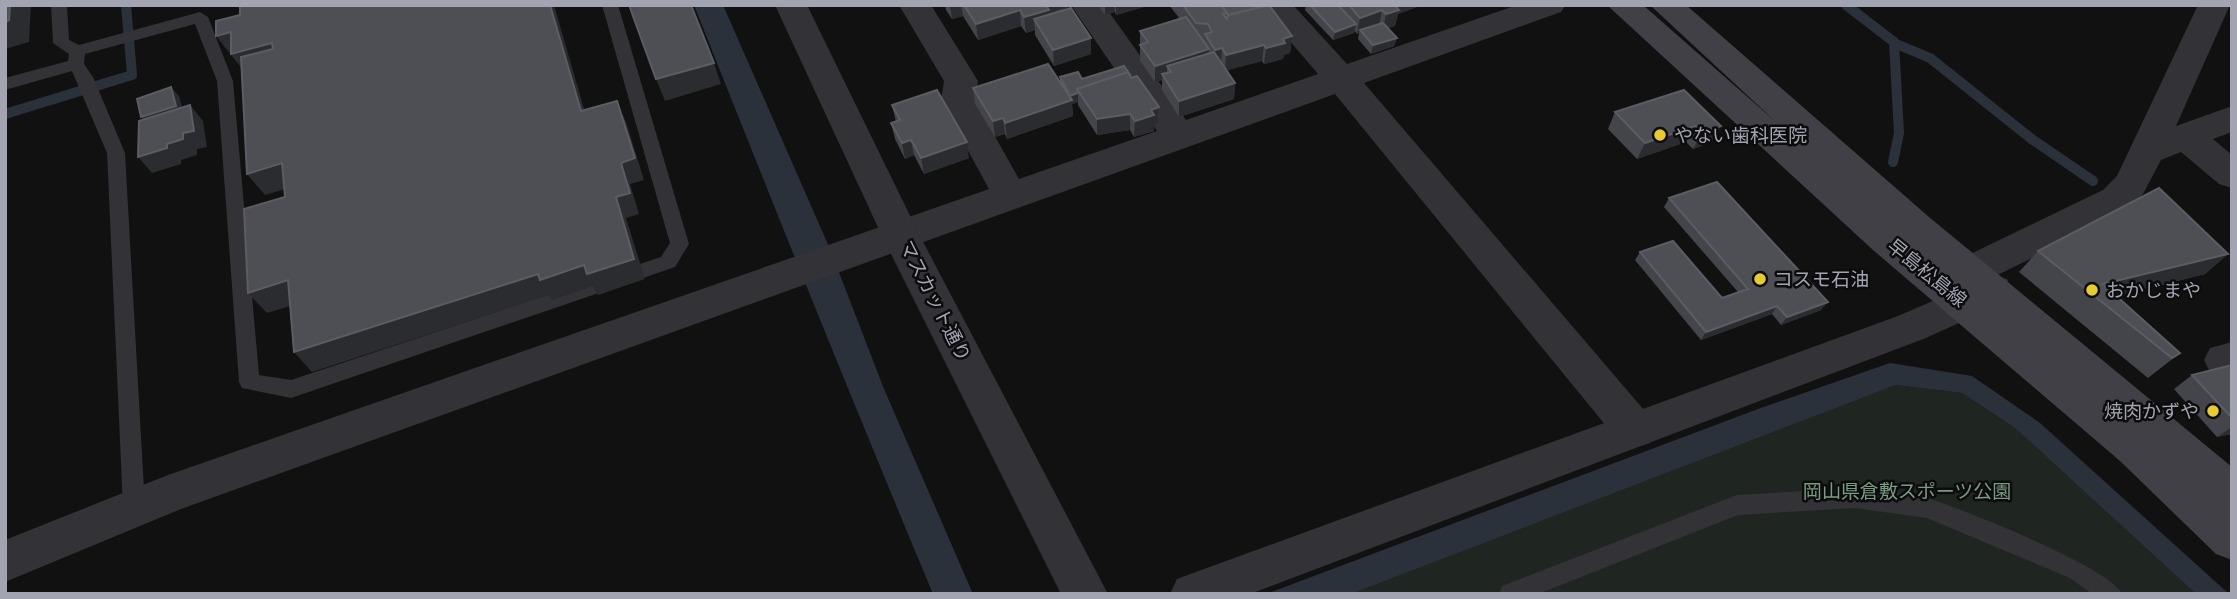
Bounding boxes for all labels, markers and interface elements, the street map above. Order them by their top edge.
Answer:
place label: やない歯科医院 [1674,124,1807,147]
marker: やない歯科医院 [1652,127,1668,143]
street label: 早島松島線 [1883,234,1971,312]
street label: マスカット通り [895,237,975,365]
place label: コスモ石油 [1774,268,1869,291]
marker: コスモ石油 [1752,271,1768,287]
place label: おかじまや [2106,279,2201,302]
marker: おかじまや [2084,282,2100,298]
place label: 焼肉かずや [2104,400,2199,423]
marker: 焼肉かずや [2205,403,2221,419]
park label: 岡山県倉敷スポーツ公園 [1803,480,2011,503]

